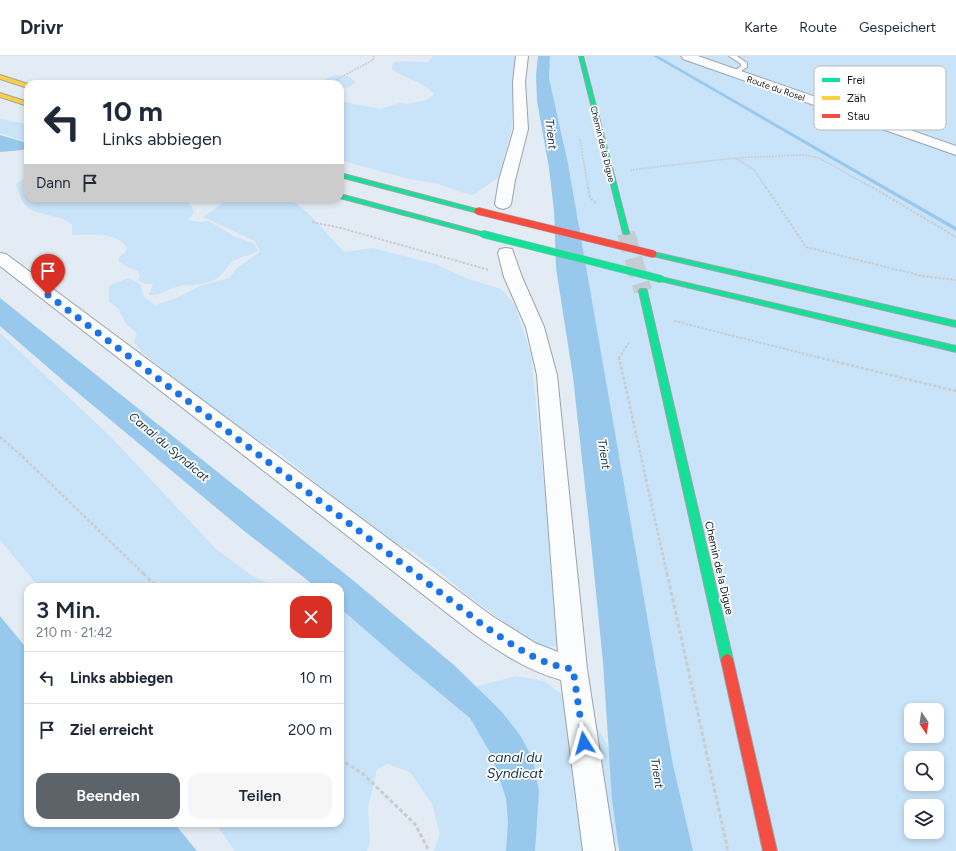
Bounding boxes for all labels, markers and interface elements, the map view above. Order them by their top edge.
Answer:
text: Drivr [20,16,63,39]
text: Karte [744,19,777,36]
text: Route [799,19,837,36]
text: Gespeichert [859,19,936,36]
legend [814,66,946,130]
street label: Route du Rosel [745,73,807,103]
text: Frei [847,74,865,87]
text: Zäh [847,92,866,105]
text: 10 m [102,94,163,128]
icon: left [36,96,88,148]
street label: Chemin de la Digue [588,105,618,183]
text: Stau [847,110,870,123]
water label: Trient [542,118,560,151]
text: Links abbiegen [102,128,222,150]
icon: arrive [79,172,101,194]
text: Dann [36,174,71,192]
pin [31,254,65,295]
icon: arrive [37,260,59,282]
water label: Canal du Syndicat [126,409,212,485]
water label: Trient [595,438,613,471]
street label: Chemin de la Digue [702,520,736,616]
text: 3 Min. [36,595,101,624]
button: close [290,596,332,638]
text: 210 m · 21:42 [36,625,112,640]
icon: left [36,667,58,689]
text: Links abbiegen [70,669,173,687]
text: 10 m [300,669,332,687]
north arrow [904,703,944,743]
map controls [904,703,944,839]
icon: arrive [36,719,58,741]
text: Ziel erreicht [70,721,154,739]
text: 200 m [288,721,332,739]
position arrow [563,722,605,764]
water label: canal du Syndicat [487,749,544,782]
button: search [904,751,944,791]
water label: Trient [648,757,666,790]
button: Beenden [36,773,180,819]
button: Teilen [188,773,332,819]
button: layers [904,799,944,839]

